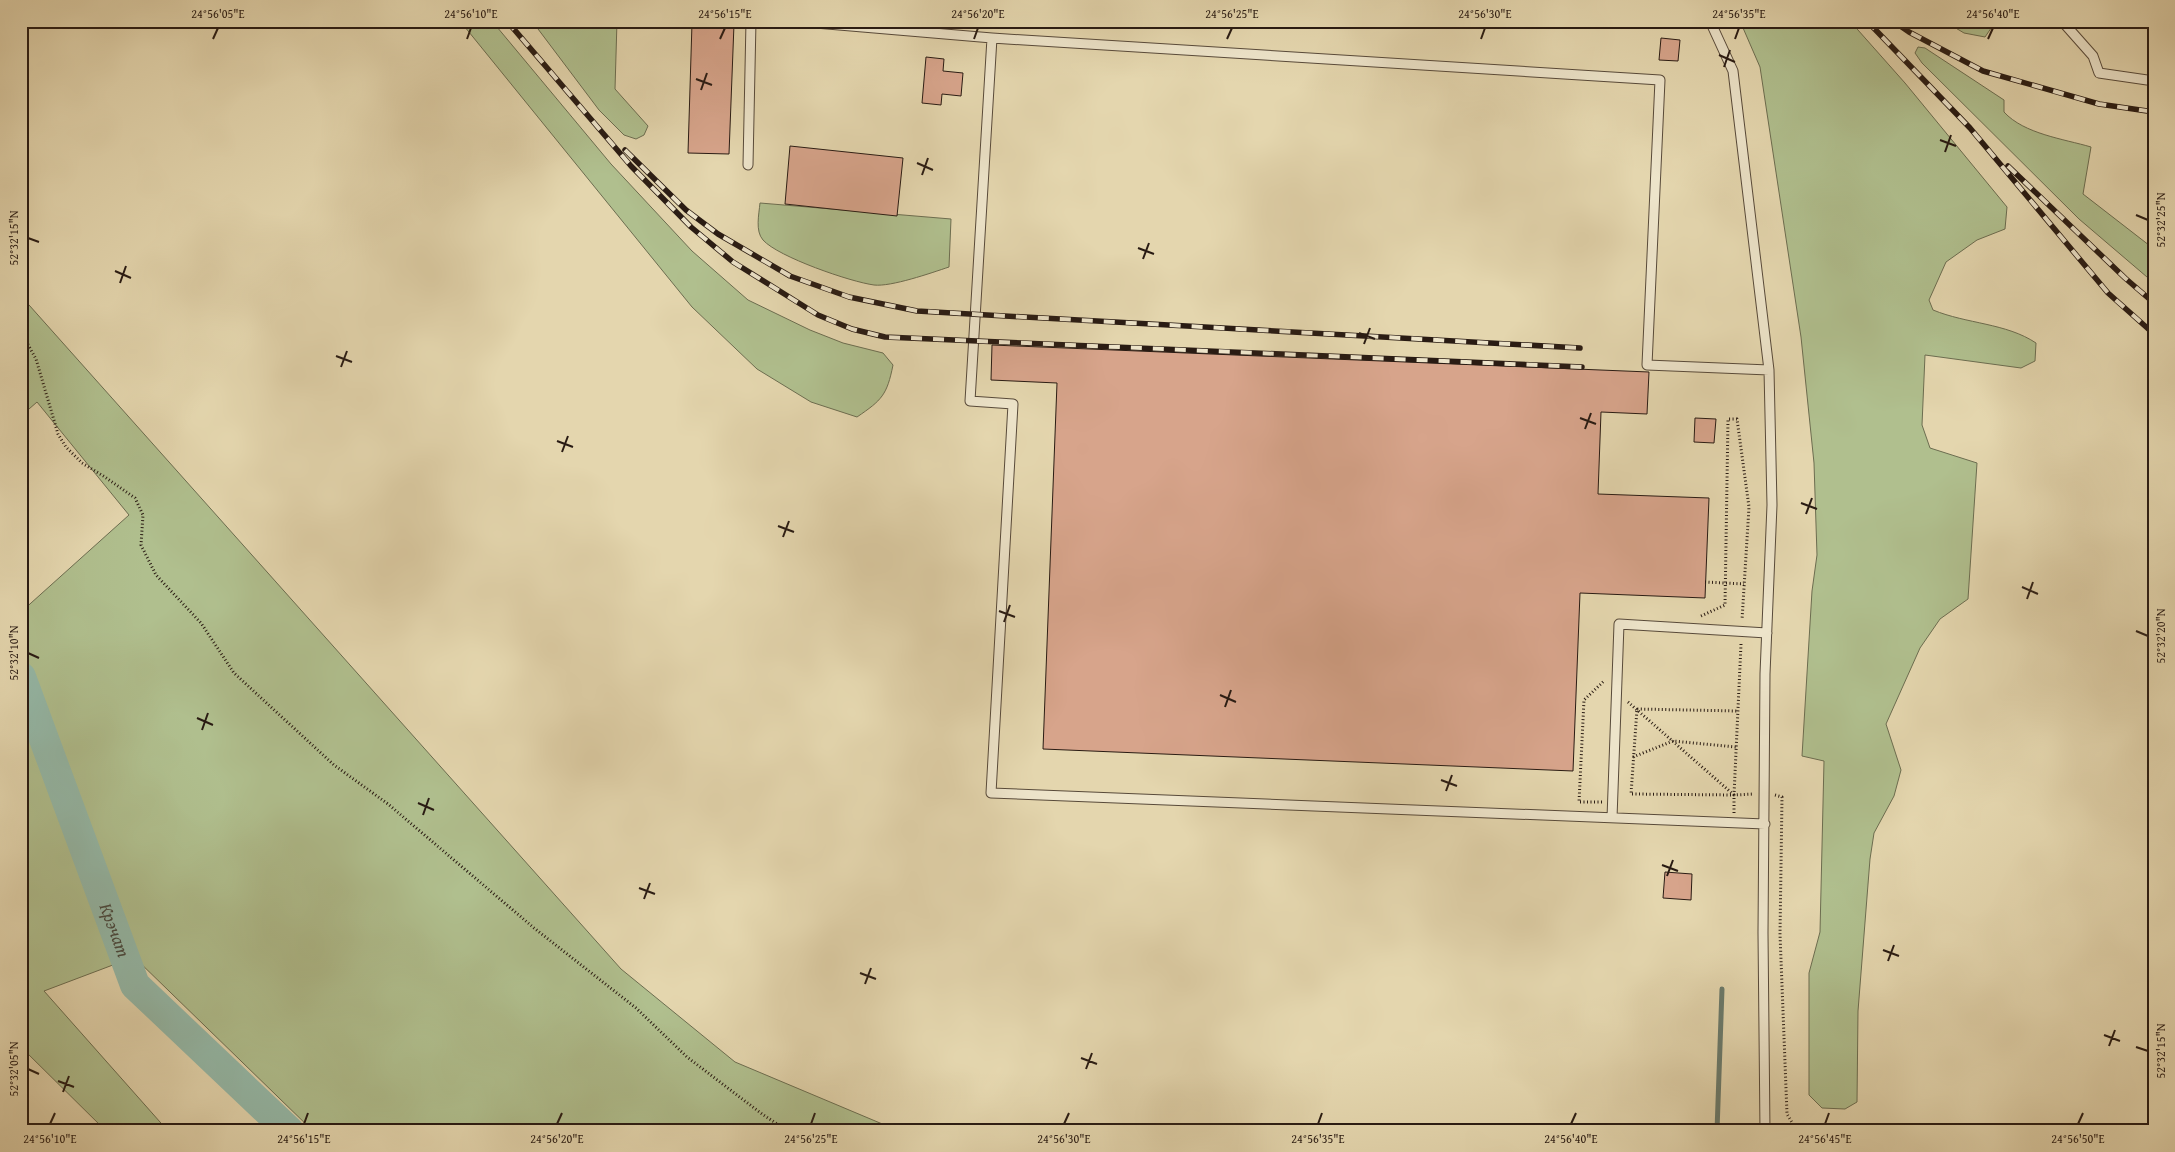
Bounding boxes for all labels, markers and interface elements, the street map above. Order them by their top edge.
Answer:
text: 24°56'05"E [191,5,245,22]
text: 24°56'10"E [444,5,498,22]
text: 24°56'15"E [698,5,752,22]
text: 24°56'20"E [951,5,1005,22]
text: 24°56'25"E [1205,5,1259,22]
text: 24°56'30"E [1458,5,1512,22]
text: 24°56'35"E [1712,5,1766,22]
text: 24°56'40"E [1966,5,2020,22]
text: 52°32'25"N [2152,192,2169,248]
text: 52°32'15"N [5,210,22,266]
text: 52°32'20"N [2152,608,2169,664]
text: 52°32'10"N [5,625,22,681]
water label: Крэчат [93,899,138,961]
text: 52°32'15"N [2152,1023,2169,1079]
text: 52°32'05"N [5,1041,22,1097]
text: 24°56'10"E [23,1130,77,1147]
text: 24°56'15"E [277,1130,331,1147]
text: 24°56'20"E [530,1130,584,1147]
text: 24°56'25"E [784,1130,838,1147]
text: 24°56'30"E [1037,1130,1091,1147]
text: 24°56'35"E [1291,1130,1345,1147]
text: 24°56'40"E [1544,1130,1598,1147]
text: 24°56'45"E [1798,1130,1852,1147]
text: 24°56'50"E [2051,1130,2105,1147]

